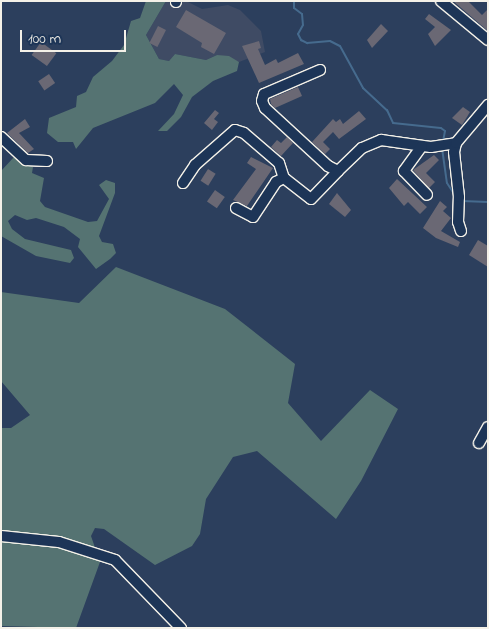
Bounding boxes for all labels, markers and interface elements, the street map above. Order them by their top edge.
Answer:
scale bar [22,20,129,52]
text: 100 m [28,28,61,50]

